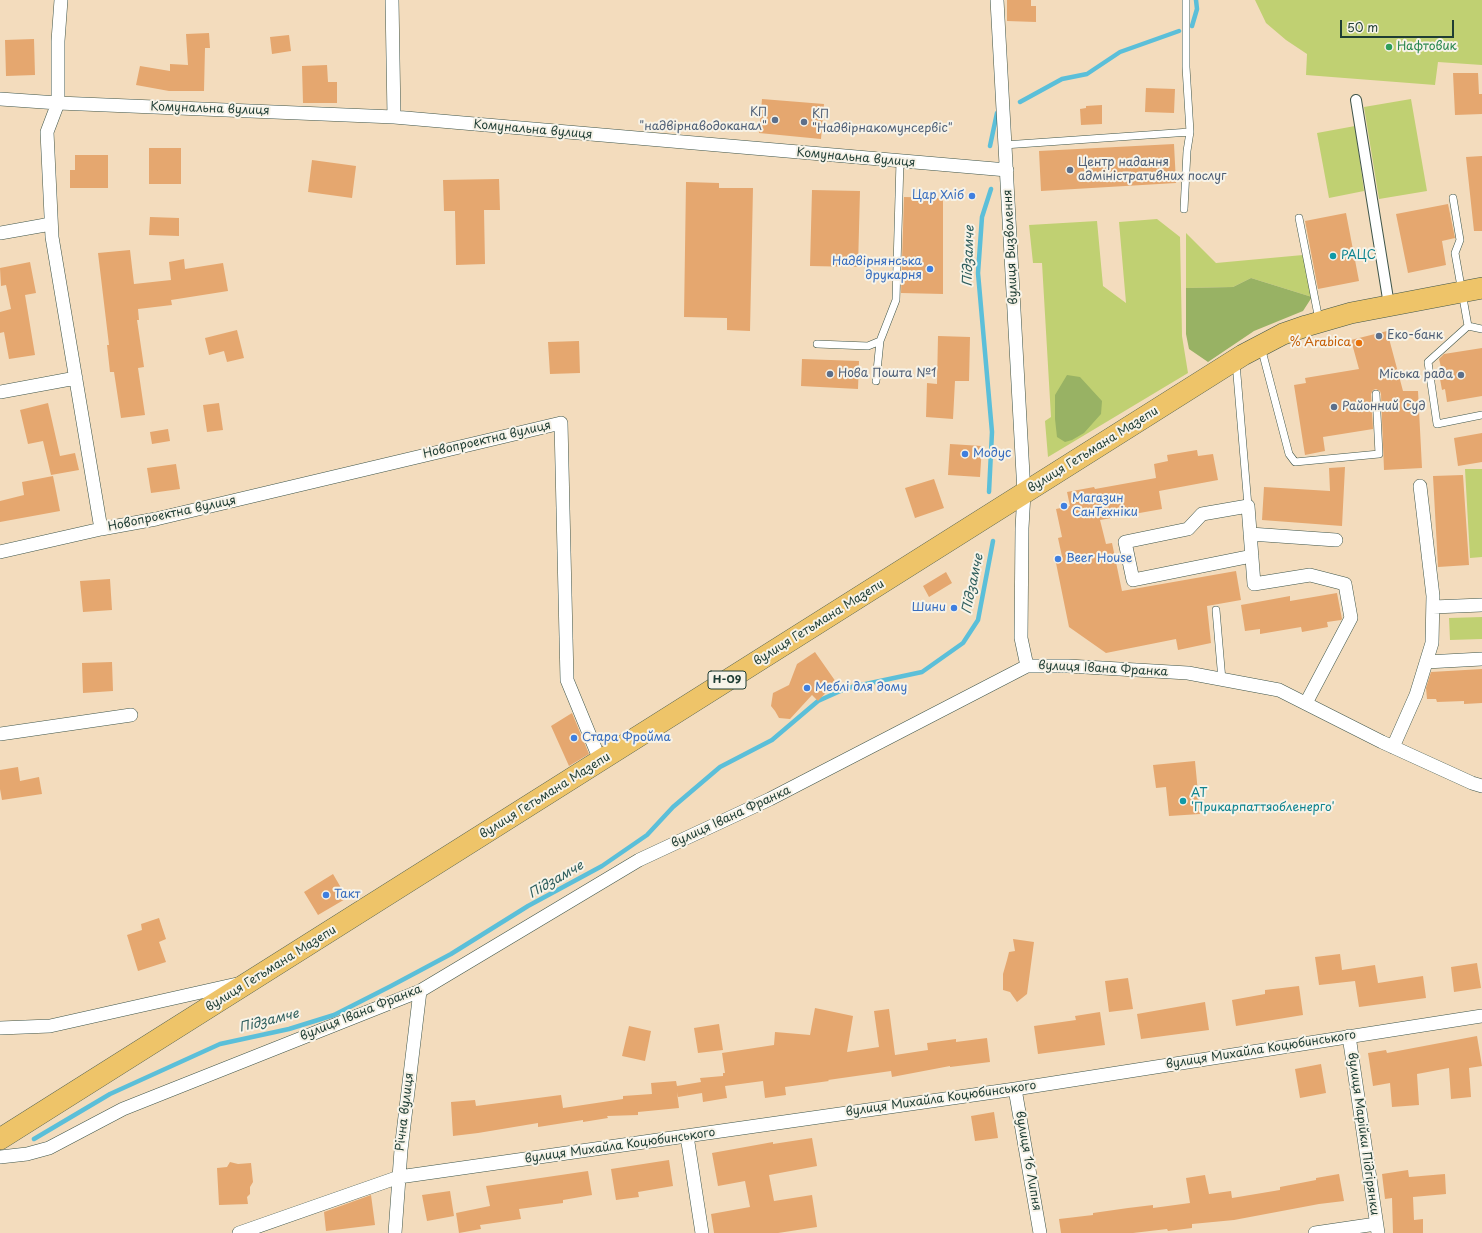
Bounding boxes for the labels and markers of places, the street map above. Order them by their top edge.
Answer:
place label: Нафтовик [1397,40,1457,54]
marker: Нафтовик [1384,42,1394,52]
place label: КП "надвірнаводоканал" [639,106,767,134]
place label: КП "Надвірнакомунсервіс" [812,108,953,136]
marker: КП "надвірнаводоканал" [770,115,780,125]
marker: КП "Надвірнакомунсервіс" [799,117,809,127]
place label: Центр надання адміністративних послуг [1078,156,1226,184]
marker: Центр надання адміністративних послуг [1065,165,1075,175]
place label: Цар Хліб [912,189,964,203]
marker: Цар Хліб [967,191,977,201]
place label: РАЦС [1341,249,1376,263]
marker: РАЦС [1328,251,1338,261]
place label: Надвірнянська друкарня [832,255,922,283]
marker: Надвірнянська друкарня [925,264,935,274]
place label: Еко-банк [1387,329,1443,343]
marker: Еко-банк [1374,331,1384,341]
place label: % Arabica [1290,336,1351,350]
marker: % Arabica [1354,338,1364,348]
place label: Нова Пошта №1 [838,367,936,381]
place label: Міська рада [1379,368,1453,382]
marker: Нова Пошта №1 [825,369,835,379]
marker: Міська рада [1456,370,1466,380]
place label: Районний Суд [1342,400,1425,414]
marker: Районний Суд [1329,402,1339,412]
place label: Модус [973,447,1011,461]
marker: Модус [960,449,970,459]
place label: Магазин СанТехніки [1072,492,1138,520]
marker: Магазин СанТехніки [1059,501,1069,511]
place label: Beer House [1066,552,1132,566]
marker: Beer House [1053,554,1063,564]
place label: Шини [912,601,946,615]
marker: Шини [949,603,959,613]
place label: Меблі для дому [815,681,907,695]
marker: Меблі для дому [802,683,812,693]
place label: Стара Фройма [582,731,671,745]
marker: Стара Фройма [569,733,579,743]
place label: АТ 'Прикарпаттяобленерго' [1191,787,1335,815]
marker: АТ 'Прикарпаттяобленерго' [1178,796,1188,806]
place label: Такт [334,888,361,902]
marker: Такт [321,890,331,900]

